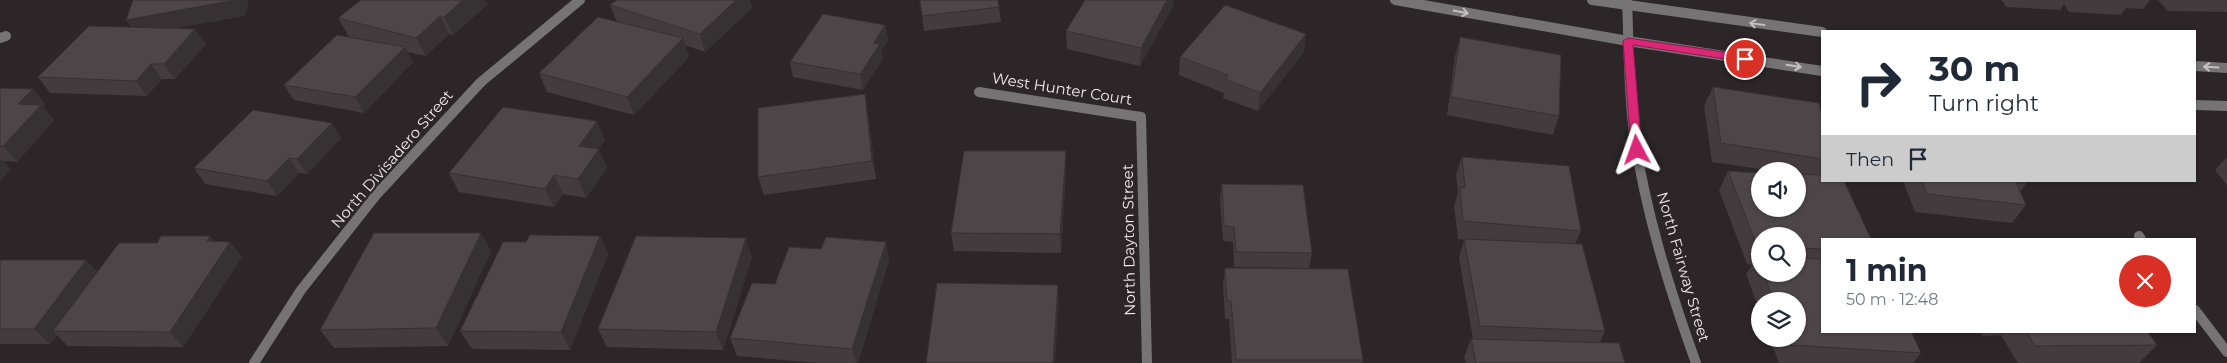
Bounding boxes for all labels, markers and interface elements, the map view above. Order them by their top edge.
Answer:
one-way arrow [1452,8,1468,18]
one-way arrow [1749,19,1765,29]
pin [1724,38,1766,80]
icon: arrive [1731,45,1759,73]
text: 30 m [1929,47,2020,90]
icon: right [1846,50,1911,115]
one-way arrow [1785,62,1801,72]
one-way arrow [2203,62,2219,71]
street label: West Hunter Court [991,68,1133,109]
street label: North Divisadero Street [327,86,457,232]
text: Turn right [1929,90,2039,117]
position arrow [1610,123,1662,175]
icon: arrive [1904,145,1932,173]
text: Then [1846,148,1894,171]
map controls [1751,162,1806,347]
button: sound [1751,162,1806,217]
street label: North Dayton Street [1118,164,1139,316]
street label: North Fairway Street [1653,190,1714,344]
button: search [1751,227,1806,282]
text: 1 min [1846,252,1927,289]
button: close [2119,255,2171,307]
text: 50 m · 12:48 [1846,290,1938,309]
button: layers [1751,292,1806,347]

